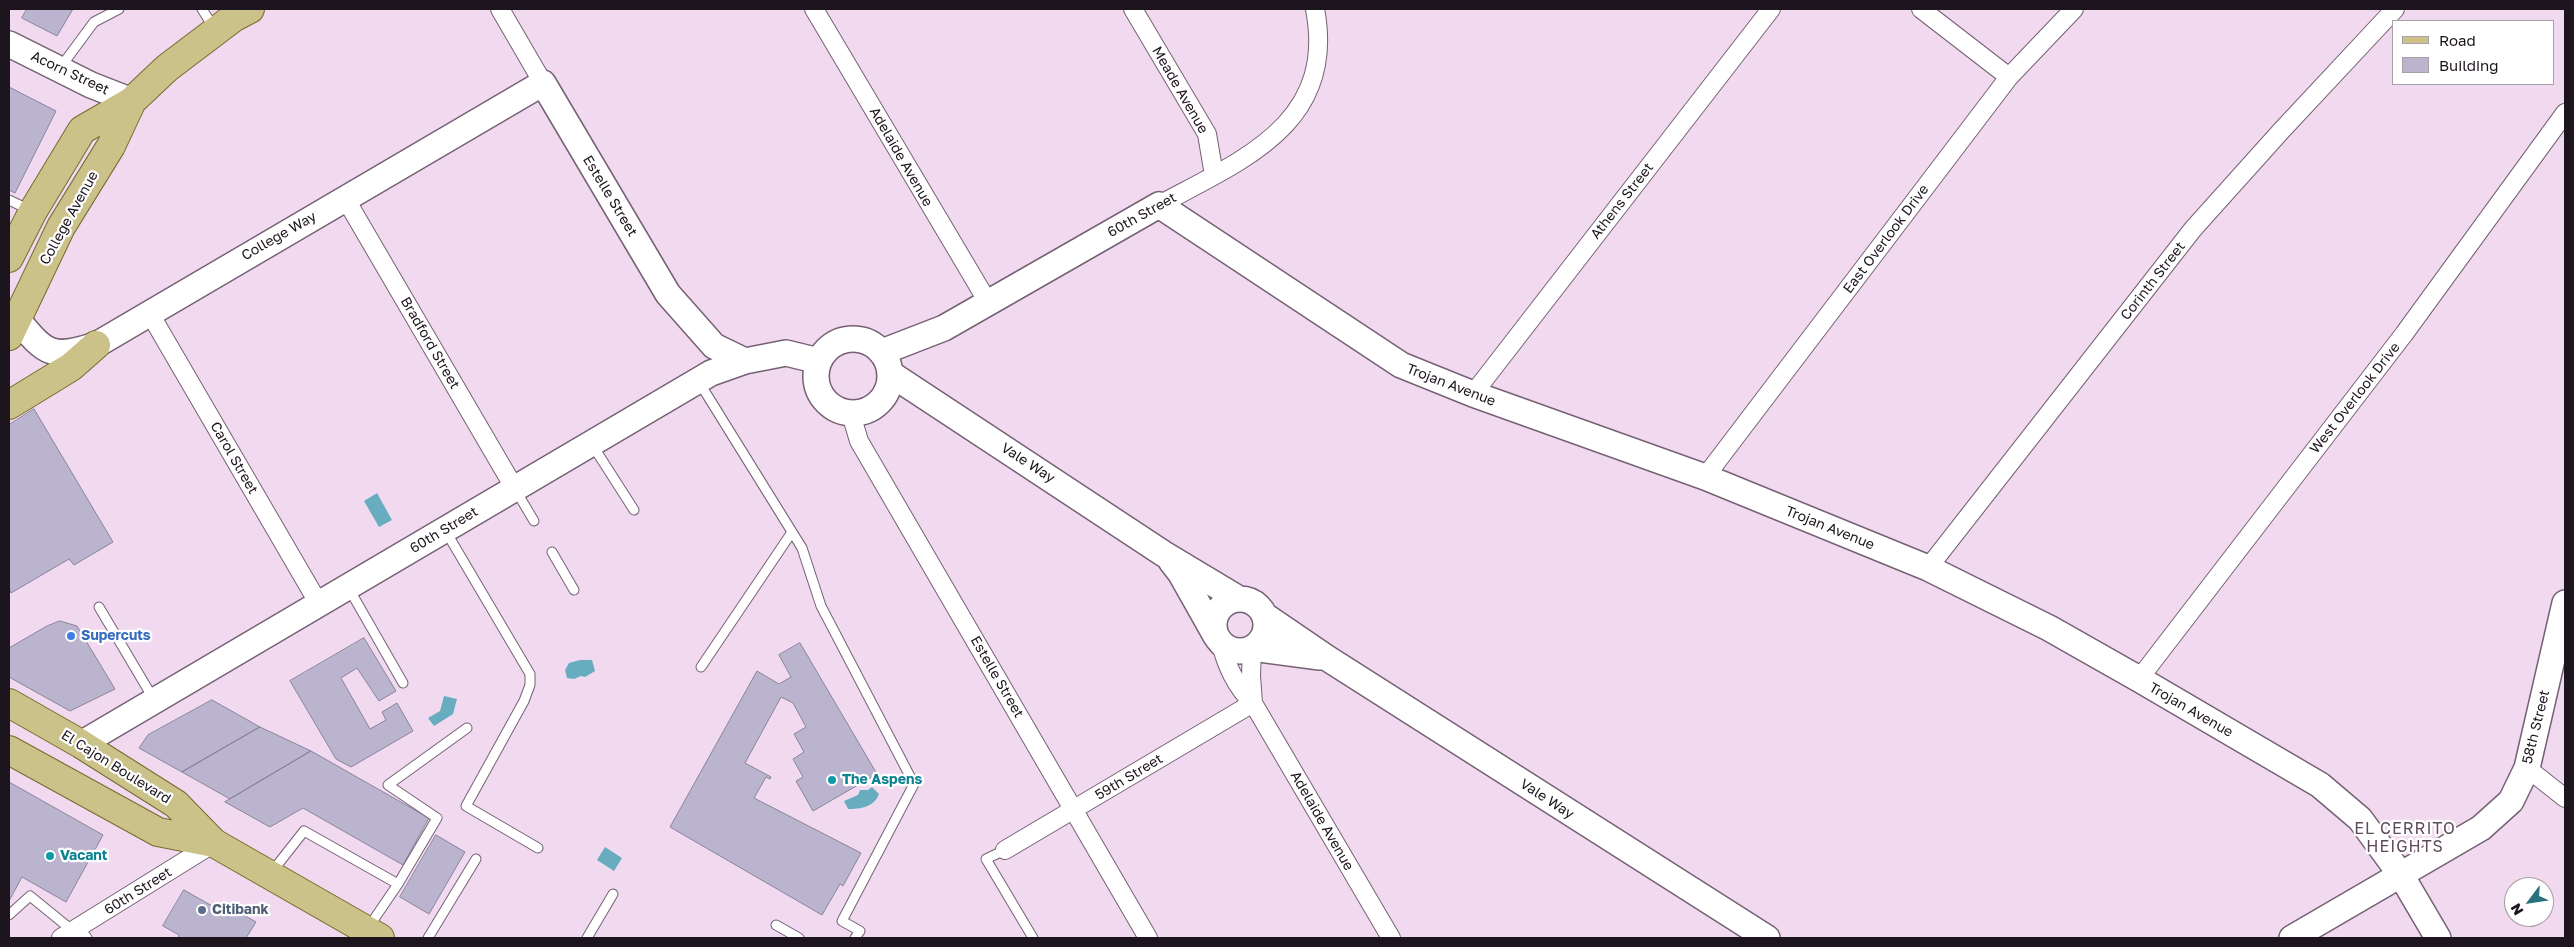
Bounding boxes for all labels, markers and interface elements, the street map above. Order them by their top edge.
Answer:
legend [2392,20,2554,85]
text: Road [2439,31,2476,49]
street label: Meade Avenue [1148,43,1212,137]
street label: Acorn Street [28,48,112,98]
text: Building [2439,56,2499,74]
street label: Adelaide Avenue [866,104,936,210]
street label: Estelle Street [579,152,641,240]
street label: Athens Street [1587,160,1657,242]
street label: College Avenue [36,168,102,268]
street label: East Overlook Drive [1840,181,1932,297]
street label: 60th Street [1105,189,1179,241]
street label: College Way [239,208,319,264]
street label: Corinth Street [2117,238,2189,324]
street label: Bradford Street [397,294,463,392]
street label: West Overlook Drive [2306,339,2404,457]
street label: Trojan Avenue [1404,360,1498,410]
street label: Carol Street [207,419,261,497]
street label: Vale Way [998,439,1058,487]
street label: 60th Street [407,503,481,557]
street label: Trojan Avenue [1783,503,1877,553]
place label: Supercuts [81,628,151,644]
marker: Supercuts [65,630,77,642]
street label: Estelle Street [967,633,1027,721]
street label: Trojan Avenue [2146,679,2236,741]
street label: 58th Street [2519,688,2553,766]
street label: El Cajon Boulevard [58,727,174,807]
street label: 59th Street [1092,750,1166,804]
street label: Adelaide Avenue [1287,768,1357,874]
place label: The Aspens [842,772,922,788]
marker: The Aspens [826,774,838,786]
street label: Vale Way [1517,775,1577,823]
district label: EL CERRITO HEIGHTS [2353,819,2457,857]
place label: Vacant [60,848,107,864]
marker: Vacant [44,850,56,862]
street label: 60th Street [101,864,175,918]
north arrow [2504,877,2554,927]
text: N [2507,901,2527,918]
place label: Citibank [212,902,269,918]
marker: Citibank [196,904,208,916]

